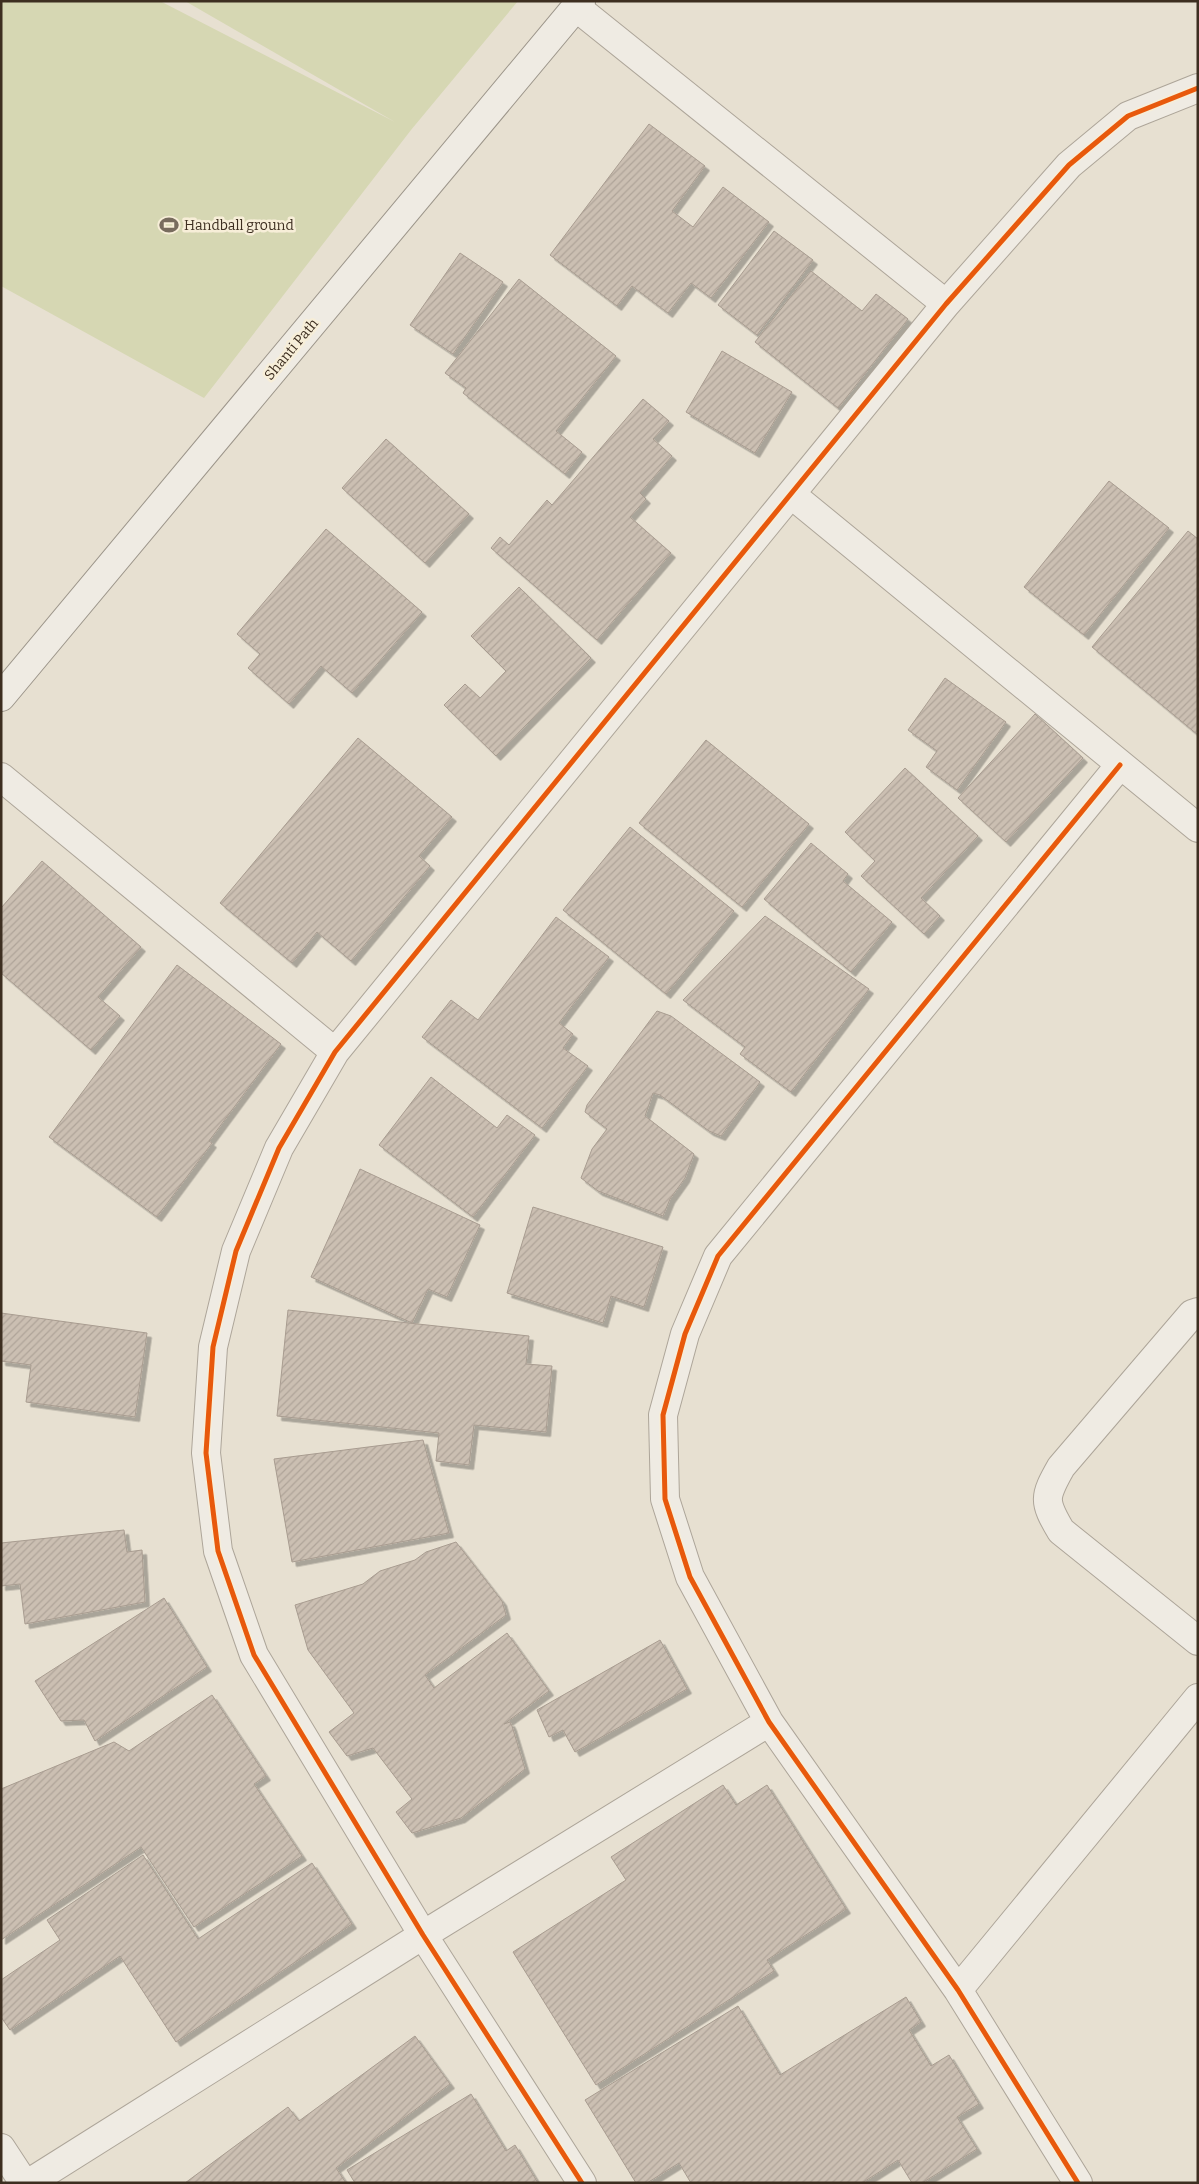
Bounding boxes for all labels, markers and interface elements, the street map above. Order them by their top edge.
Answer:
sports icon: Handball ground [158,214,180,236]
place label: Handball ground [184,217,294,234]
street label: Shanti Path [261,315,322,383]

